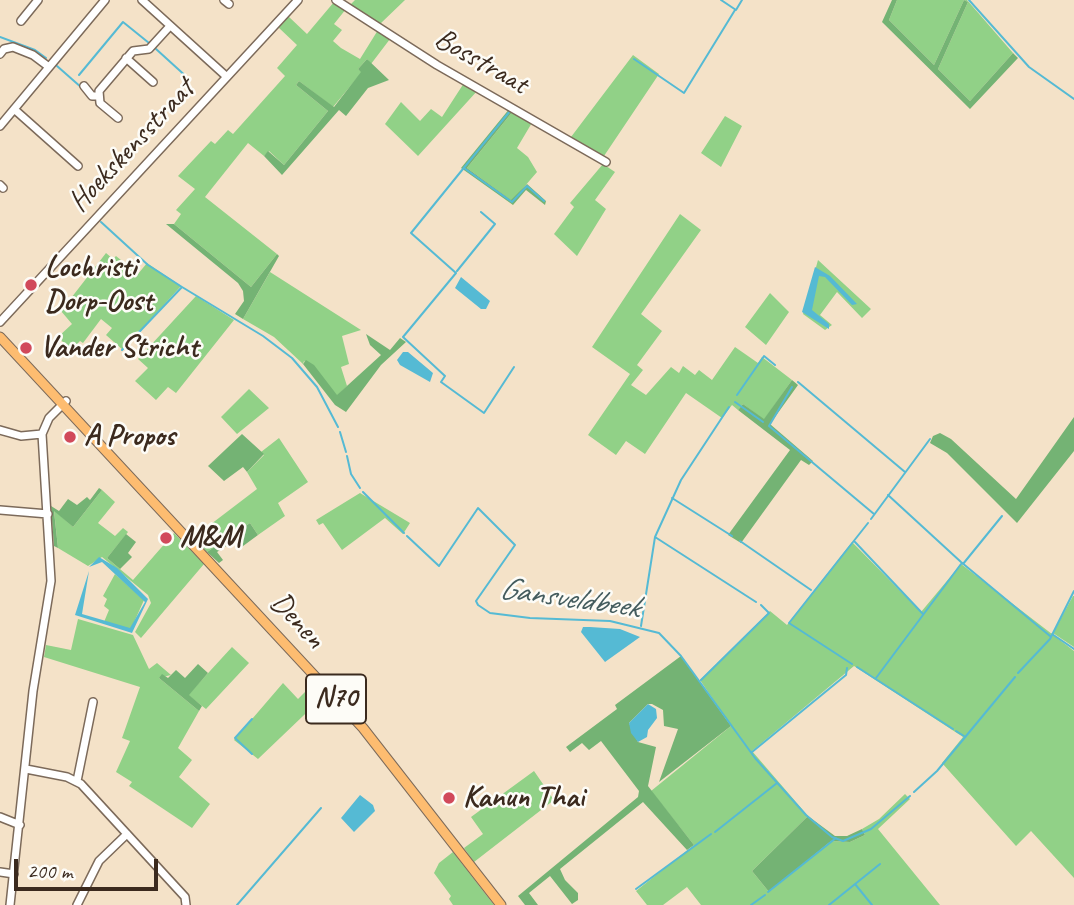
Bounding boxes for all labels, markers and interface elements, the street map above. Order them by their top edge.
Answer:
street label: Bosstraat [428,21,534,103]
street label: Hoekskensstraat [61,72,203,220]
place label: Lochristi Dorp-Oost [45,250,152,320]
marker: Lochristi Dorp-Oost [23,277,39,293]
place label: Vander Stricht [40,330,198,366]
marker: Vander Stricht [18,340,34,356]
place label: A Propos [84,419,175,455]
marker: A Propos [62,429,78,445]
place label: M&M [180,520,241,556]
marker: M&M [158,530,174,546]
water label: Gansveldbeek [497,570,641,628]
street label: Denen [262,585,332,657]
road number: N70 [306,674,366,724]
place label: Kanun Thai [463,780,584,816]
marker: Kanun Thai [441,790,457,806]
scale bar [18,846,161,890]
text: 200 m [27,858,72,884]

